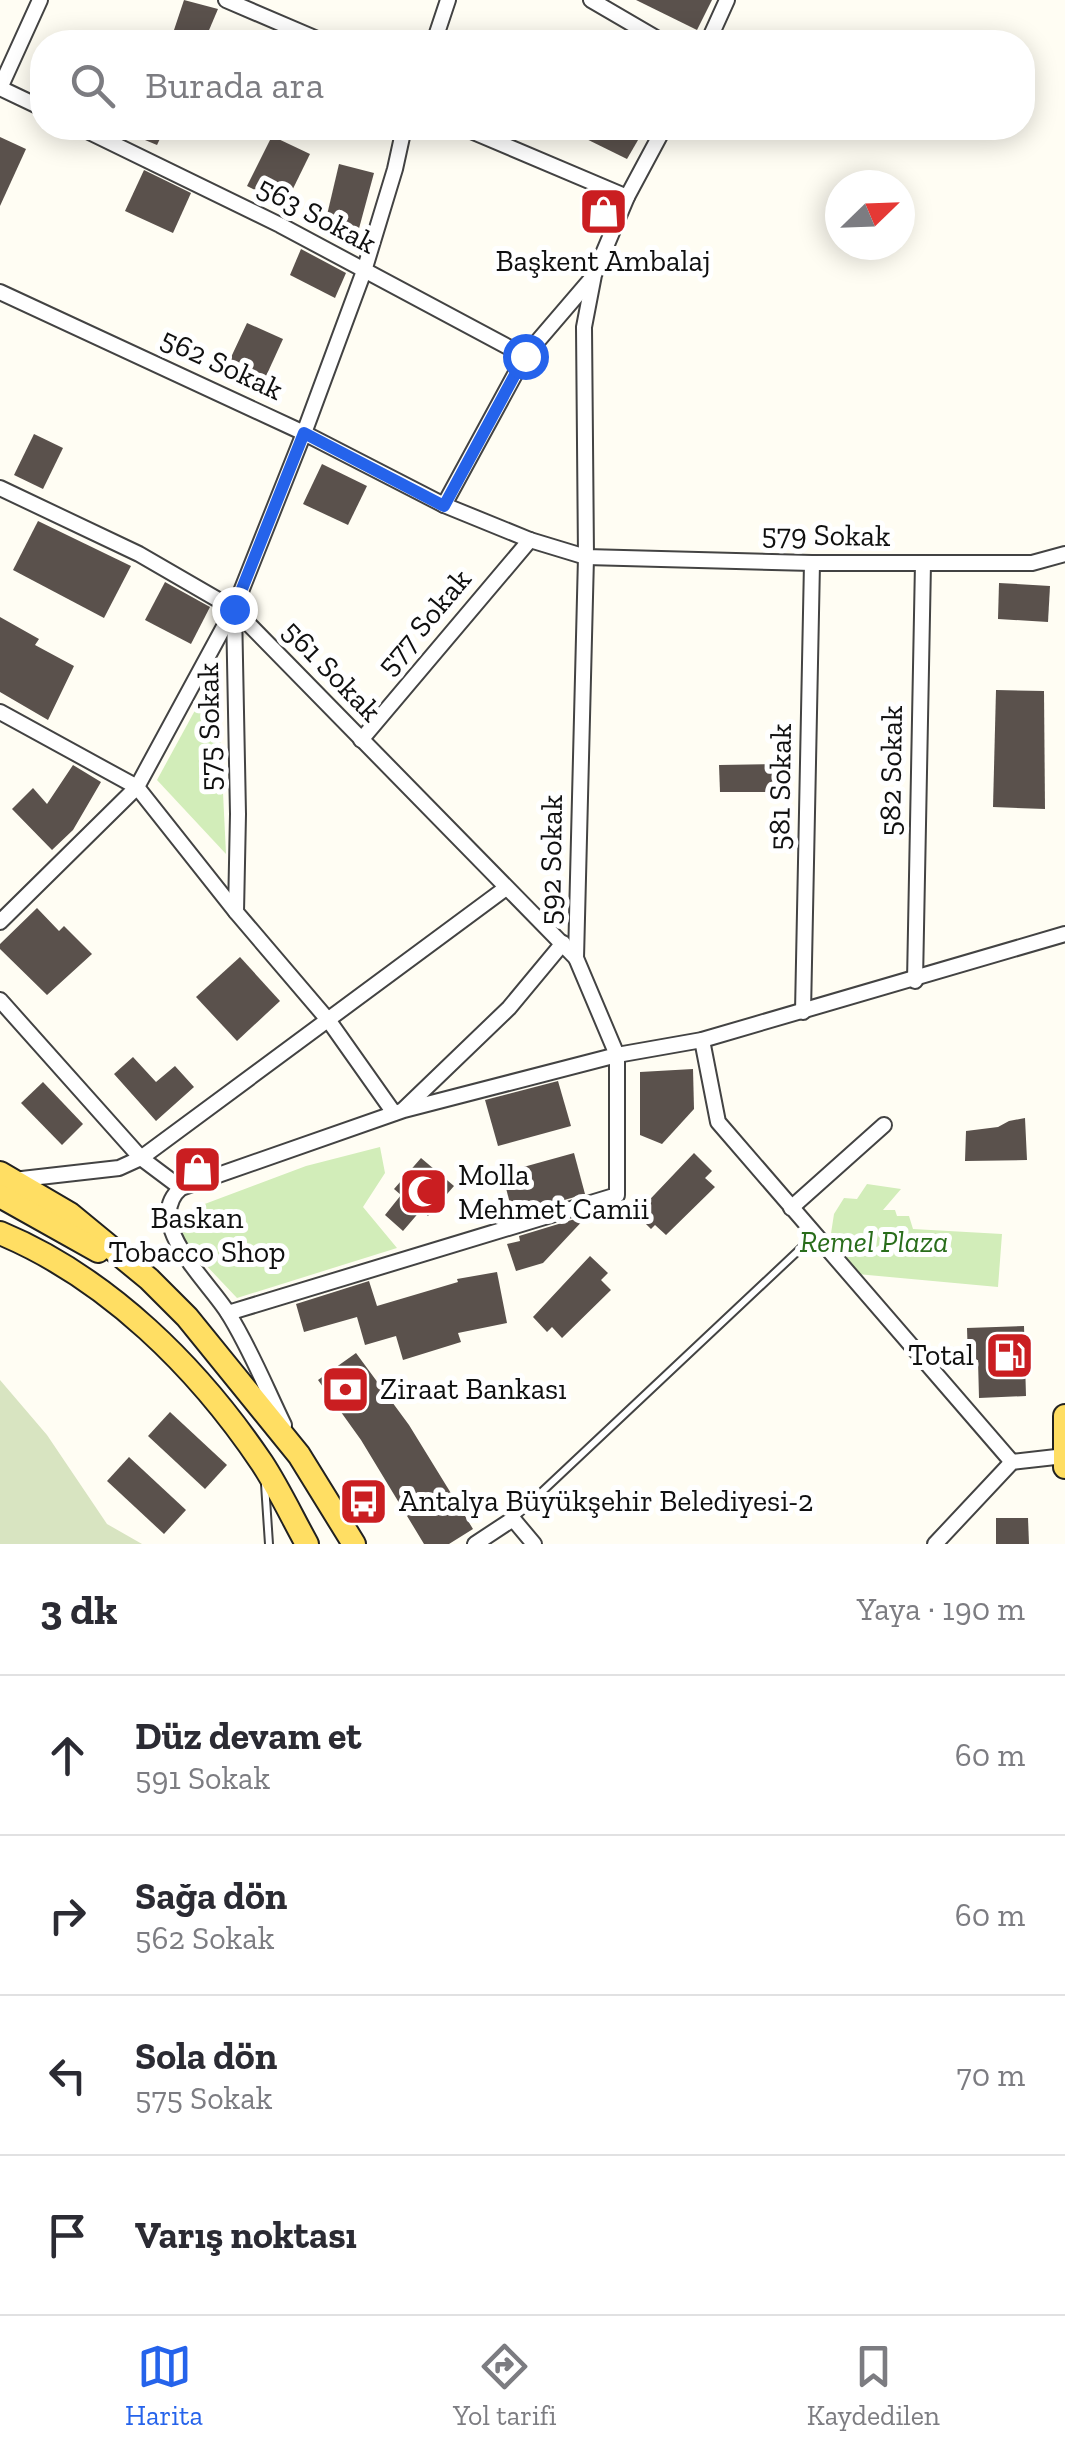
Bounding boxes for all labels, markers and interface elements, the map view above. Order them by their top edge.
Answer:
search box [30,30,1035,140]
icon: search [65,58,120,113]
text: Burada ara [145,62,324,108]
street label: 563 Sokak [251,169,383,262]
north arrow [825,170,915,260]
shop icon: Başkent Ambalaj [577,186,629,238]
place label: Başkent Ambalaj [495,243,711,279]
street label: 562 Sokak [155,320,289,408]
route start [503,334,549,380]
street label: 579 Sokak [761,516,891,554]
street label: 577 Sokak [369,561,479,682]
route end [212,587,258,633]
street label: 561 Sokak [275,613,389,729]
street label: 575 Sokak [190,662,228,792]
street label: 582 Sokak [872,705,910,837]
street label: 581 Sokak [761,723,799,851]
street label: 592 Sokak [532,794,570,926]
shop icon: Baskan Tobacco Shop [171,1143,223,1195]
place label: Molla Mehmet Camii [458,1157,649,1227]
mosque icon: Molla Mehmet Camii [397,1166,449,1218]
place label: Baskan Tobacco Shop [108,1200,286,1270]
park label: Remel Plaza [800,1224,948,1260]
fuel station icon: Total [983,1329,1035,1381]
place label: Total [908,1337,974,1373]
bank icon: Ziraat Bankası [319,1363,371,1415]
place label: Ziraat Bankası [380,1371,567,1407]
bus stop icon: Antalya Büyükşehir Belediyesi-2 [338,1475,390,1527]
place label: Antalya Büyükşehir Belediyesi-2 [399,1483,814,1519]
text: 3 dk [40,1584,117,1635]
text: Yaya · 190 m [857,1590,1025,1628]
text: Düz devam et [135,1713,361,1759]
icon: ahead [40,1728,95,1783]
text: 60 m [955,1736,1025,1774]
text: 591 Sokak [135,1759,270,1797]
text: Sağa dön [135,1873,287,1919]
icon: right [40,1888,95,1943]
text: 60 m [955,1896,1025,1934]
text: 562 Sokak [135,1919,274,1957]
text: Sola dön [135,2033,277,2079]
icon: left [40,2048,95,2103]
text: 70 m [957,2056,1025,2094]
text: 575 Sokak [135,2079,272,2117]
icon: arrive [40,2208,95,2263]
text: Varış noktası [135,2212,357,2258]
tab: Harita [125,2339,203,2432]
tab: Yol tarifi [453,2339,557,2432]
tab: Kaydedilen [807,2339,940,2432]

